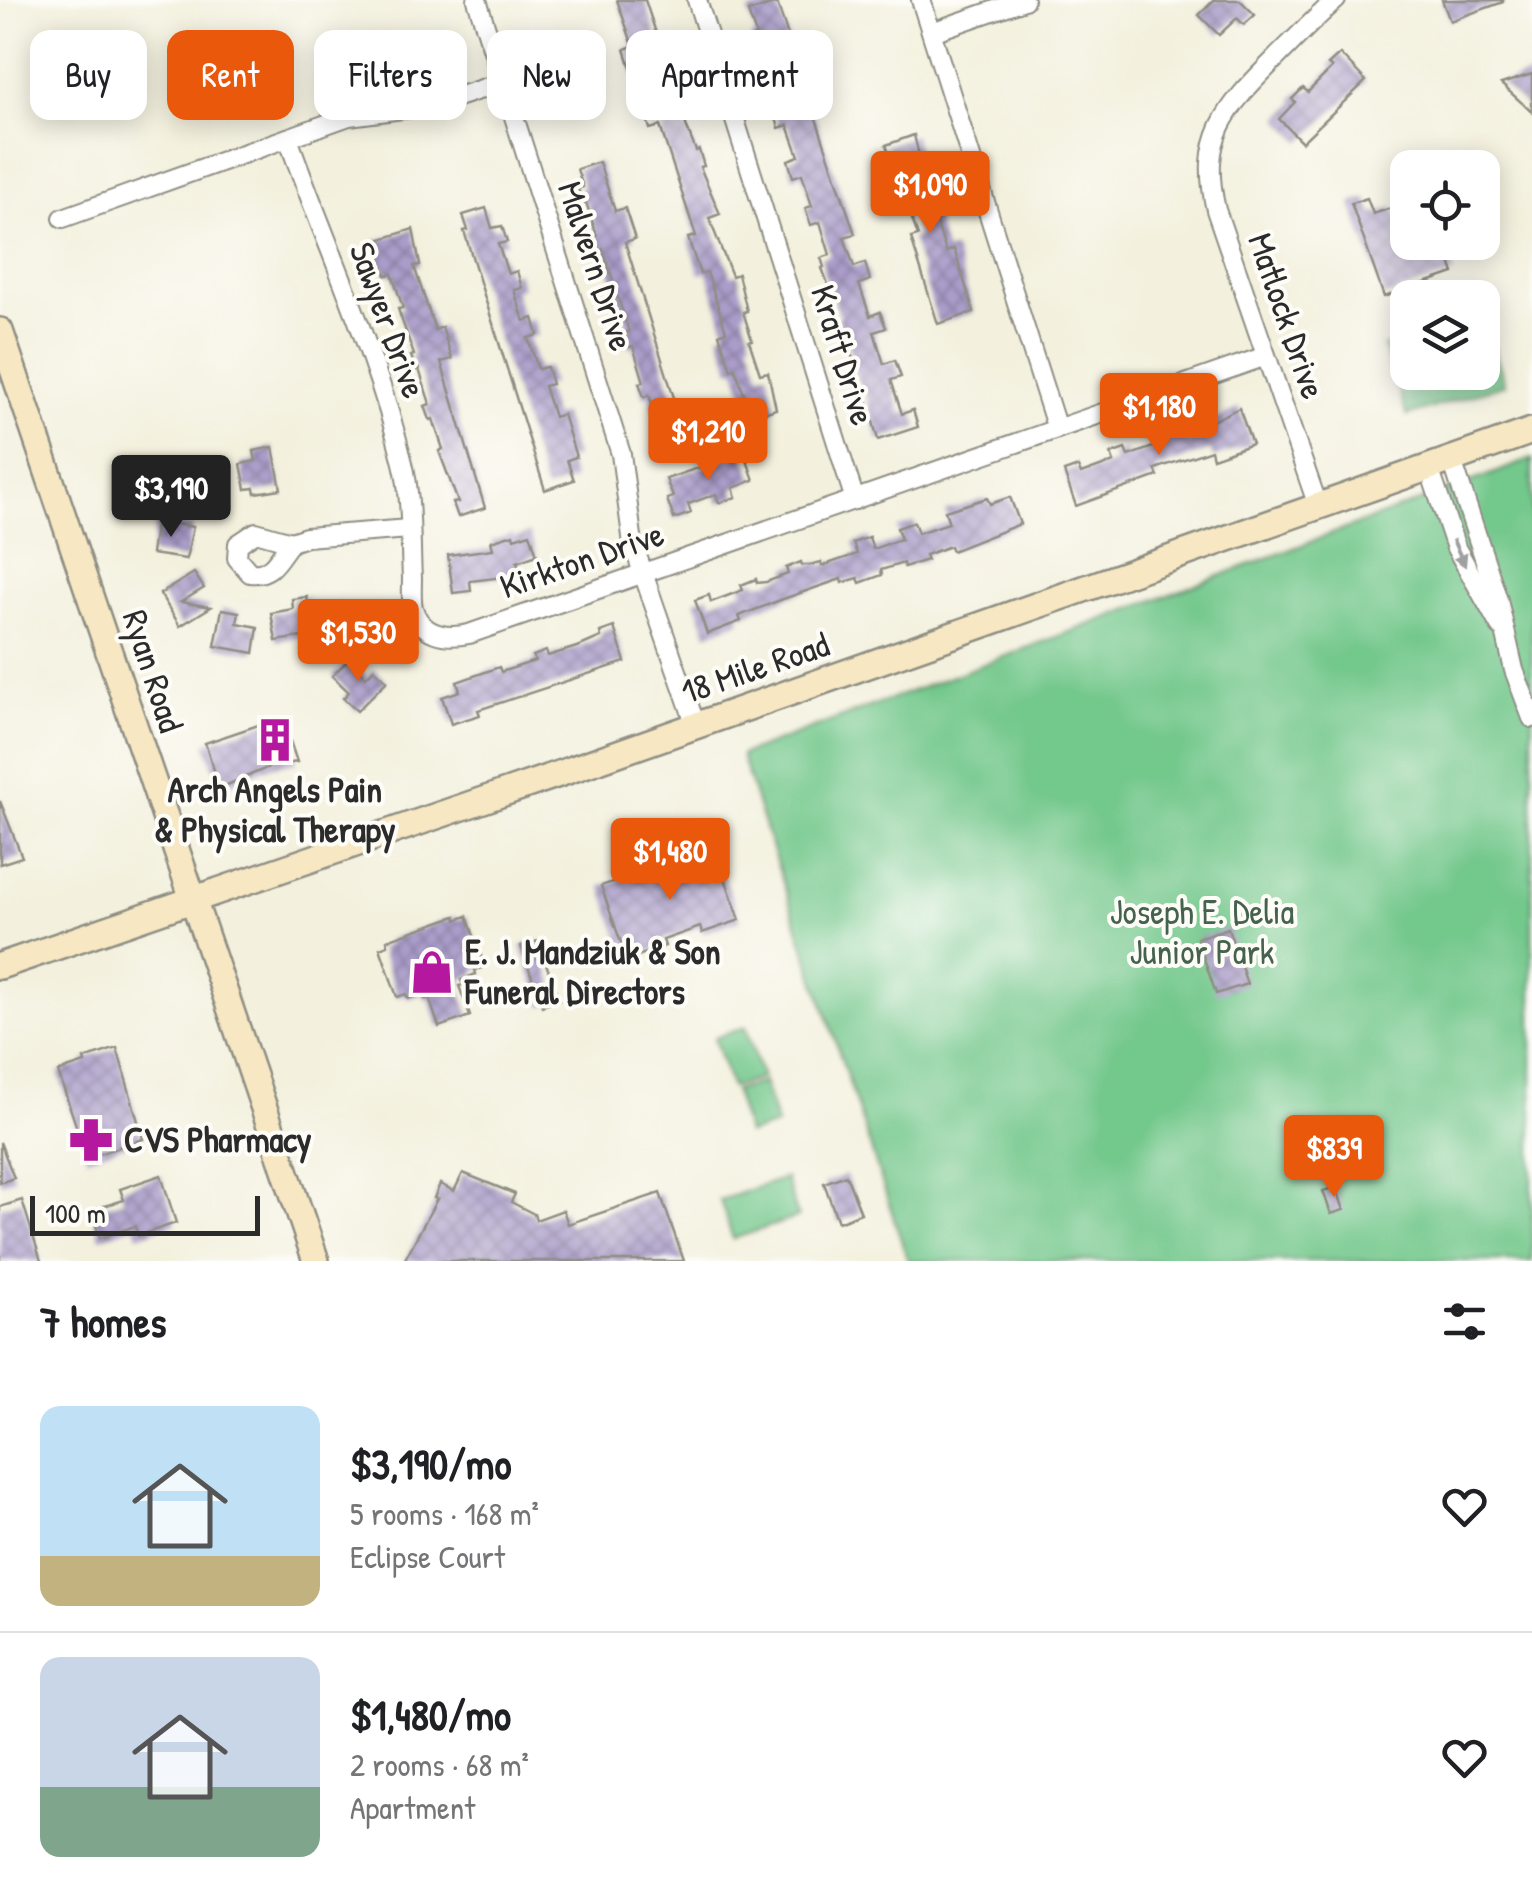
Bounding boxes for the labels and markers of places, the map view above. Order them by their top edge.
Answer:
pin: $1,090 [849,151,1011,236]
pin: $1,180 [1078,373,1240,458]
pin: $1,210 [627,398,789,483]
pin: $3,190 [90,455,252,540]
pin: $1,530 [277,599,439,684]
building icon: Arch Angels Pain & Physical Therapy [251,716,299,764]
place label: Arch Angels Pain & Physical Therapy [155,766,396,854]
pin: $1,480 [589,818,751,903]
place label: E. J. Mandziuk & Son Funeral Directors [464,928,721,1015]
shop icon: E. J. Mandziuk & Son Funeral Directors [408,948,456,996]
pin: $839 [1275,1115,1393,1200]
pharmacy icon: CVS Pharmacy [67,1116,115,1164]
place label: CVS Pharmacy [124,1116,312,1164]

